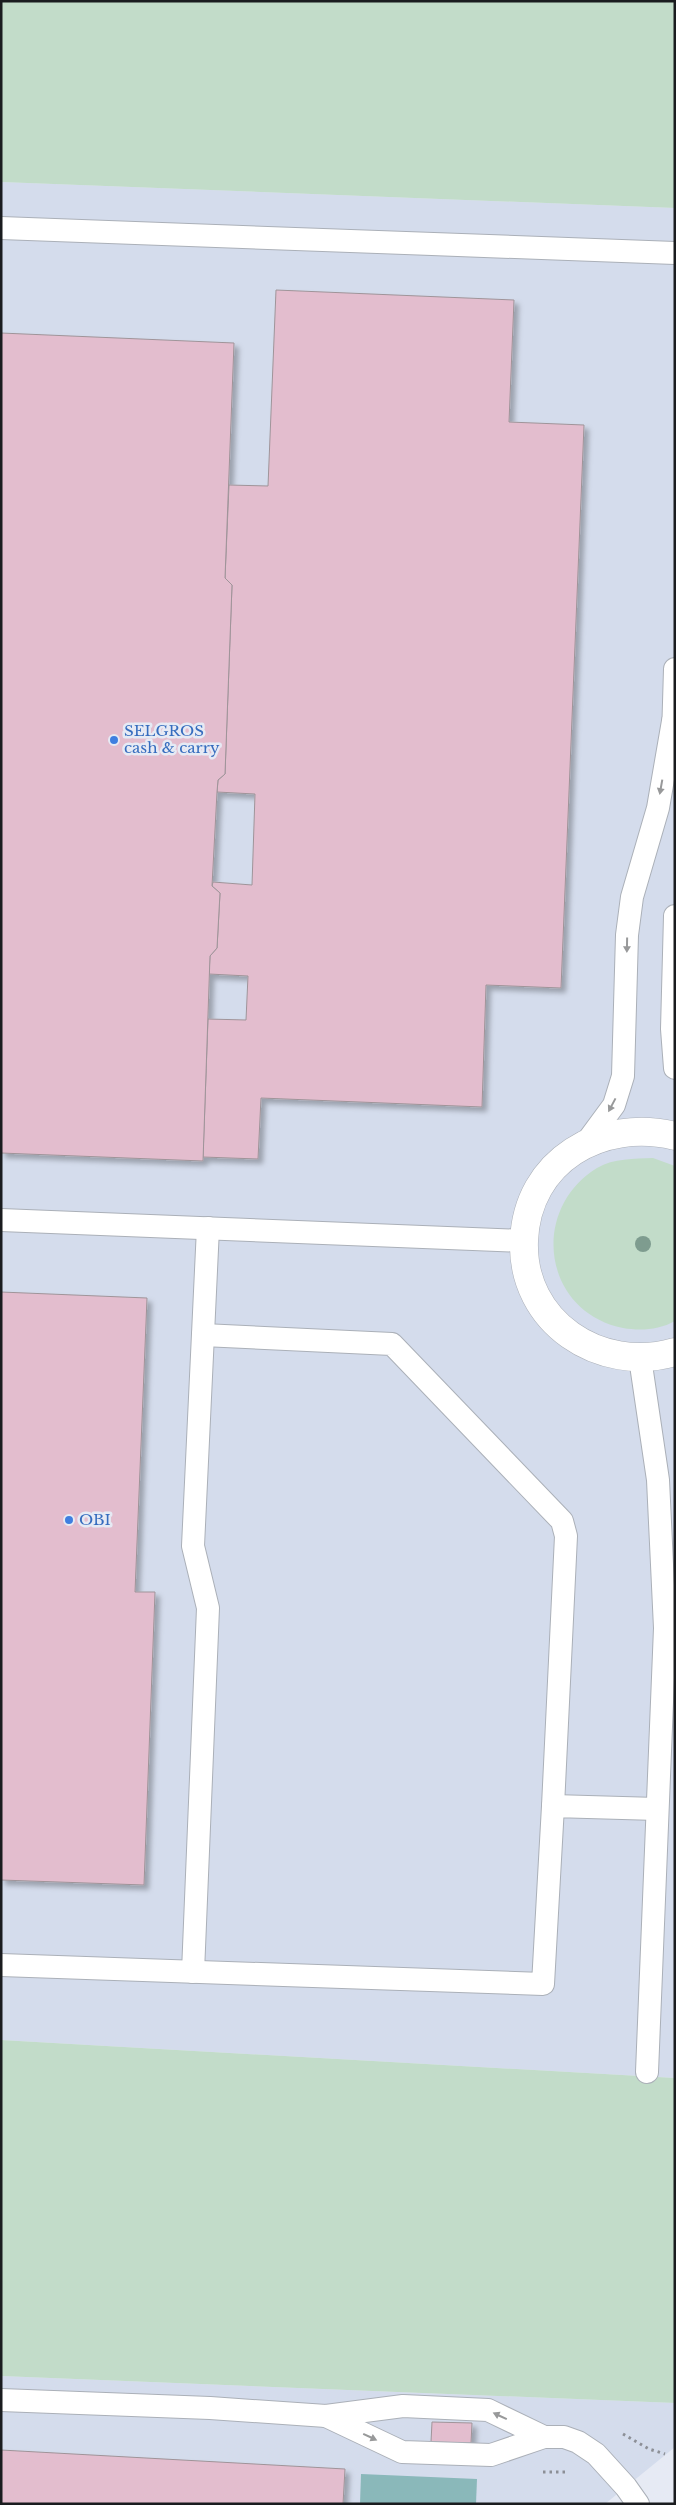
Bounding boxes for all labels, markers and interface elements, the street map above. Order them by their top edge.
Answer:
place label: SELGROS cash & carry [124,721,220,757]
marker: SELGROS cash & carry [108,734,120,746]
one-way arrow [657,779,665,795]
one-way arrow [622,937,630,953]
one-way arrow [608,1098,616,1112]
place label: OBI [79,1510,111,1529]
marker: OBI [63,1514,75,1526]
one-way arrow [493,2412,507,2420]
one-way arrow [363,2433,377,2441]

